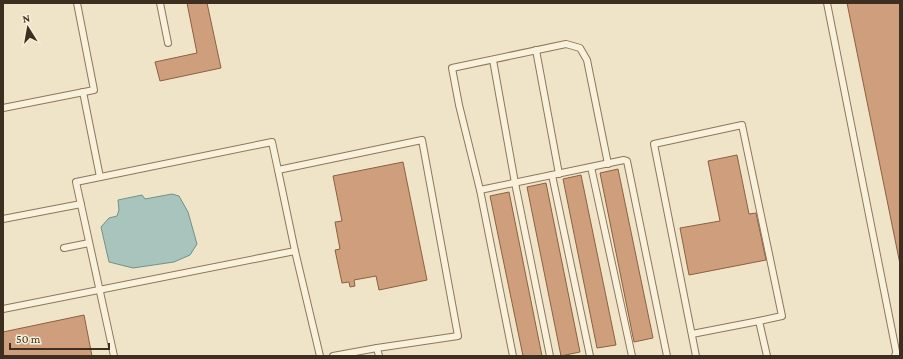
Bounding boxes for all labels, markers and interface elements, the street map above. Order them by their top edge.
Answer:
north arrow [8,8,48,48]
text: N [21,11,31,25]
scale bar [10,325,109,351]
text: 50 m [16,332,41,346]

